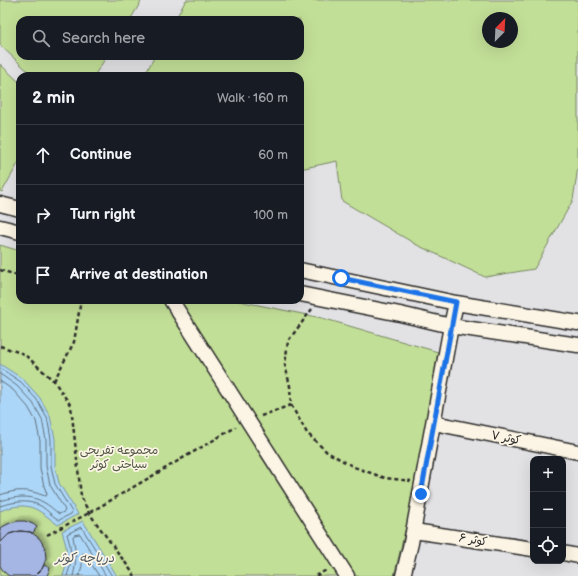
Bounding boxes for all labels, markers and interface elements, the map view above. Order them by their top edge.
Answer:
north arrow [482,12,518,48]
search box [16,16,304,60]
icon: search [30,27,52,49]
text: Search here [62,29,145,48]
text: 2 min [32,88,75,108]
text: Walk · 160 m [217,90,288,106]
icon: ahead [32,144,54,166]
text: Continue [70,145,132,164]
text: 60 m [258,147,288,163]
icon: right [32,204,54,226]
text: Turn right [70,205,135,224]
text: 100 m [253,207,288,223]
icon: arrive [32,264,54,286]
text: Arrive at destination [70,265,208,284]
route start [332,269,350,287]
street label: کوثر ۷ [490,428,522,448]
park label: مجموعه تفریحی سیاحتی کوثر [80,443,158,472]
map controls [530,456,566,564]
button: + [530,456,566,492]
route end [412,485,430,503]
button: − [530,492,566,528]
button: locate [530,528,566,564]
street label: کوثر ۶ [458,530,488,550]
water label: دریاچه کوثر [54,550,115,566]

